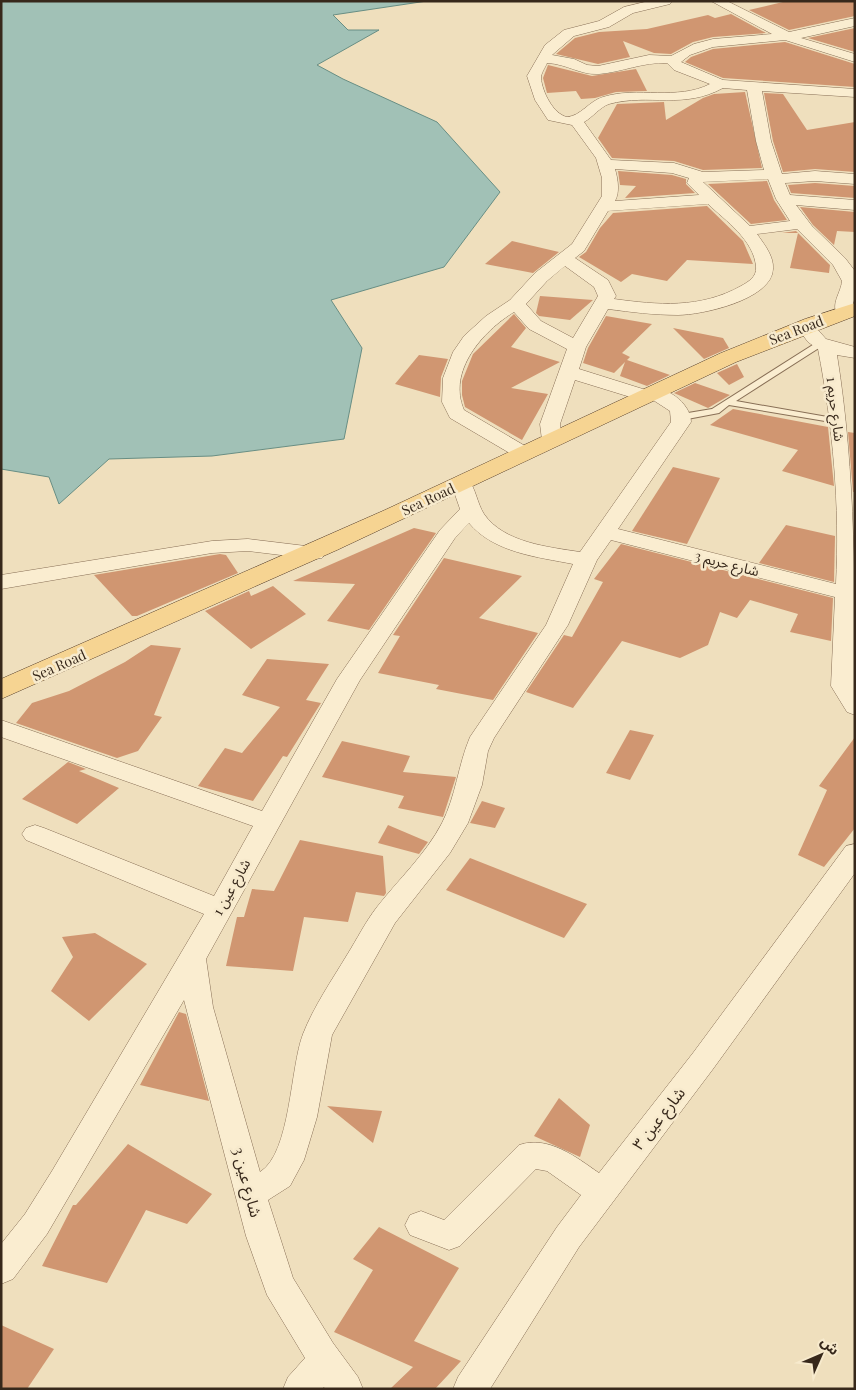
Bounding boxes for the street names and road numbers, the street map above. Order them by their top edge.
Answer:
street label: Sea Road [766,311,826,349]
street label: شارع حريم 1 [821,376,849,443]
street label: Sea Road [398,478,458,520]
street label: شارع حريم 3 [692,546,761,582]
street label: Sea Road [29,645,89,685]
street label: شارع عين 1 [208,855,256,920]
street label: شارع عين ٣ [627,1082,691,1155]
street label: شارع عين 3 [226,1144,267,1220]

